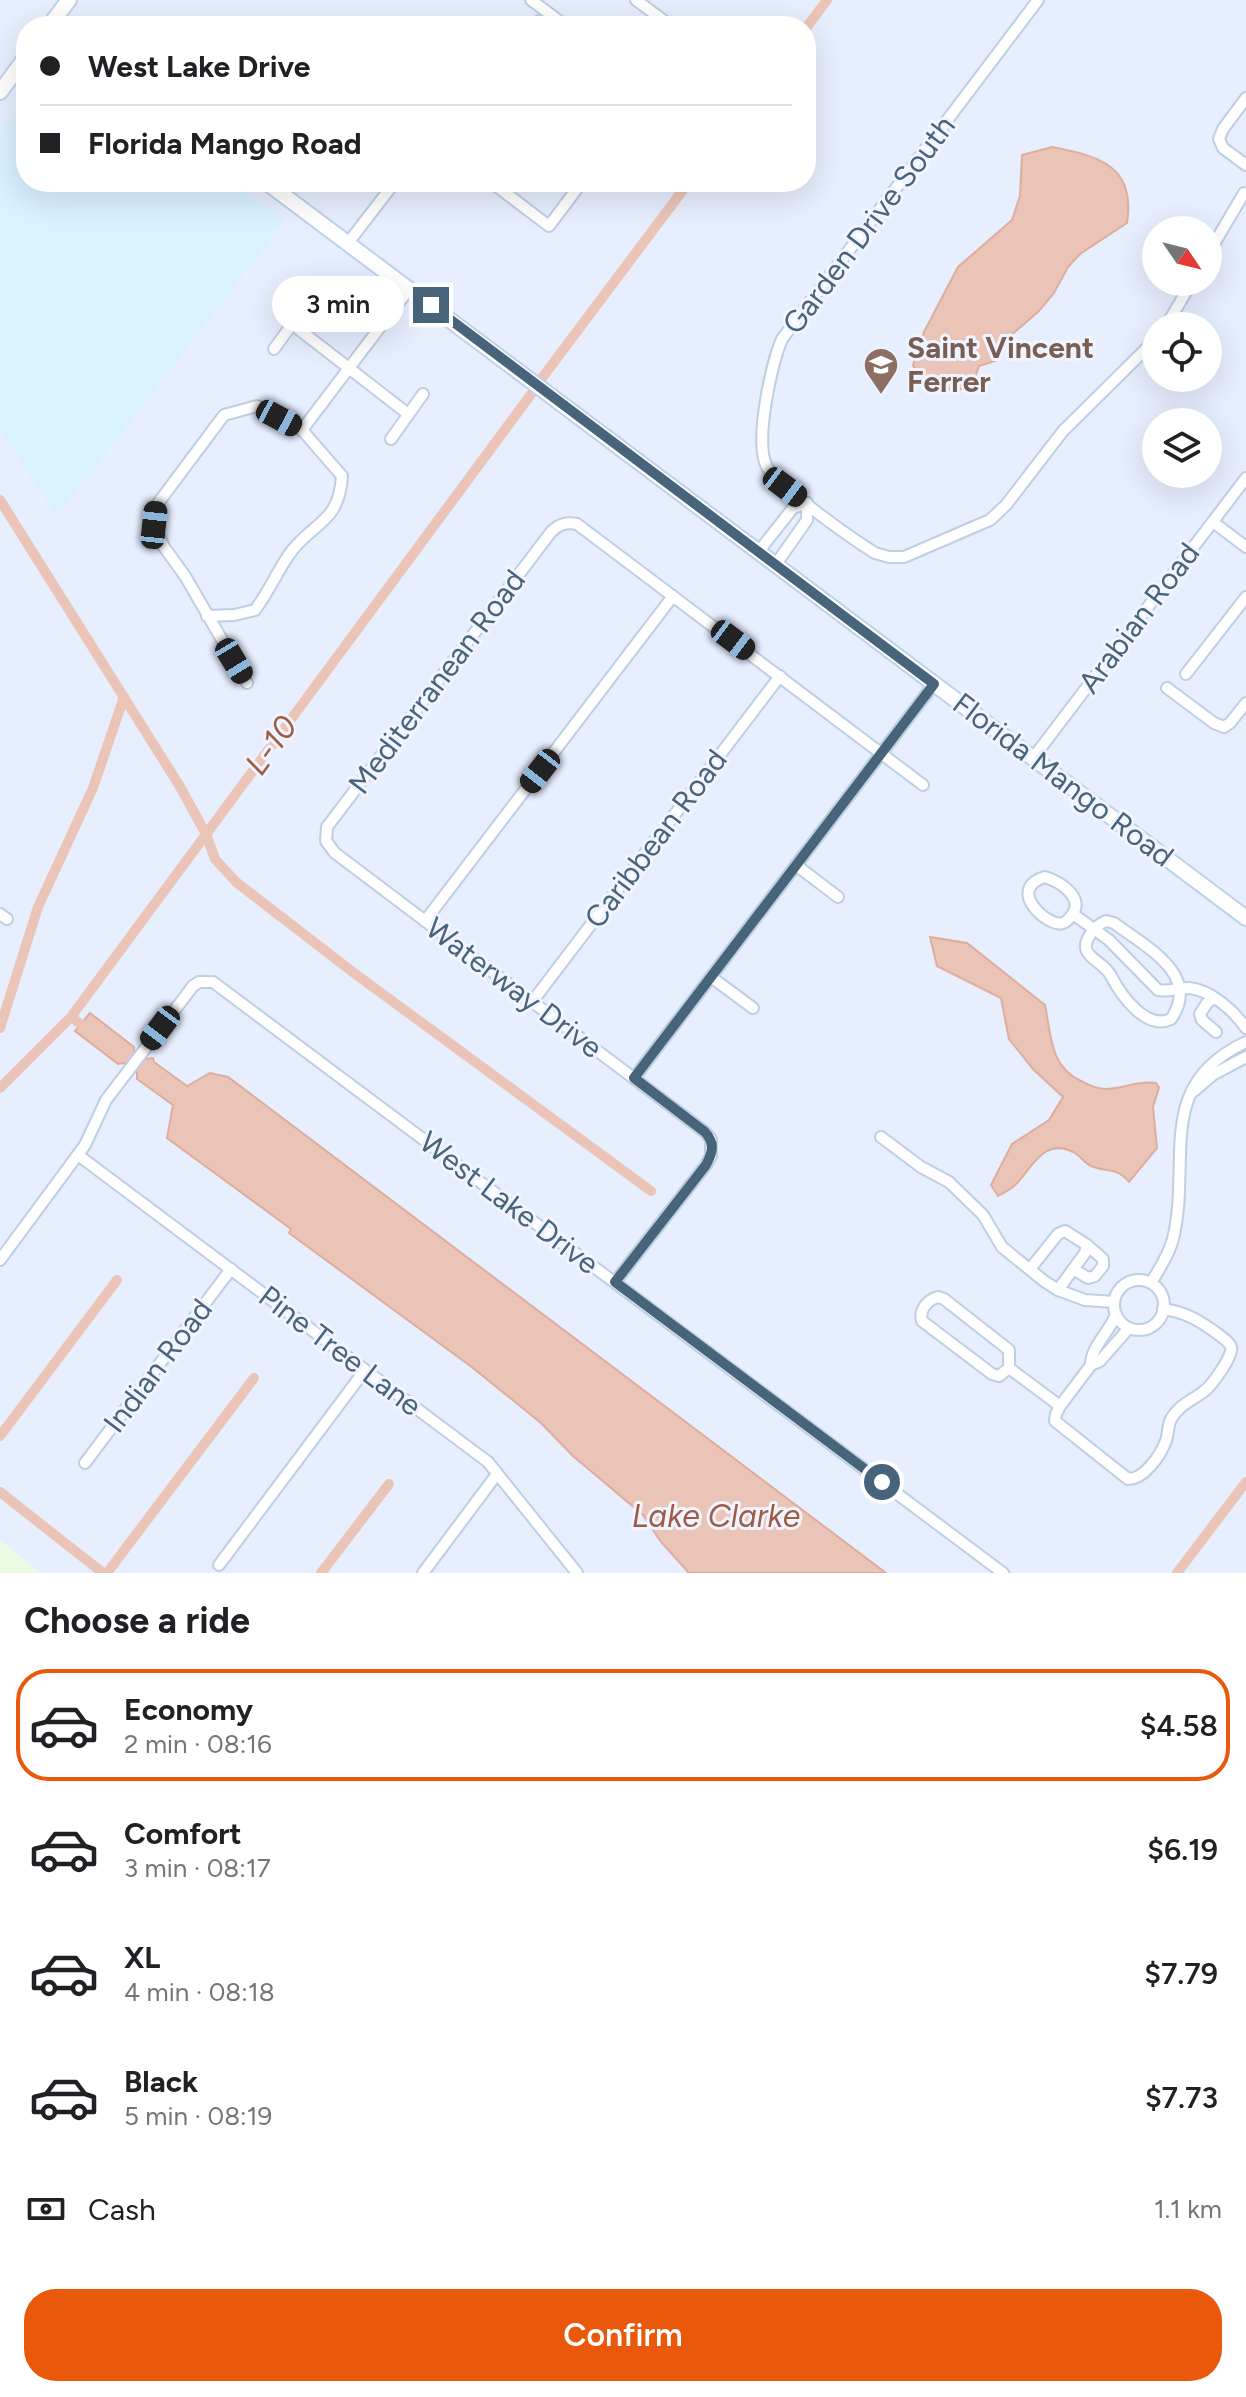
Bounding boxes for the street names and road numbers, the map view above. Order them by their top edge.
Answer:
street label: Garden Drive South [774,108,963,341]
street label: Arabian Road [1070,535,1207,700]
street label: Mediterranean Road [340,562,533,801]
street label: Florida Mango Road [946,685,1181,875]
street label: Caribbean Road [576,742,735,935]
street label: Waterway Drive [419,909,610,1066]
street label: West Lake Drive [412,1123,606,1282]
street label: Pine Tree Lane [252,1277,429,1424]
street label: Indian Road [95,1292,220,1440]

